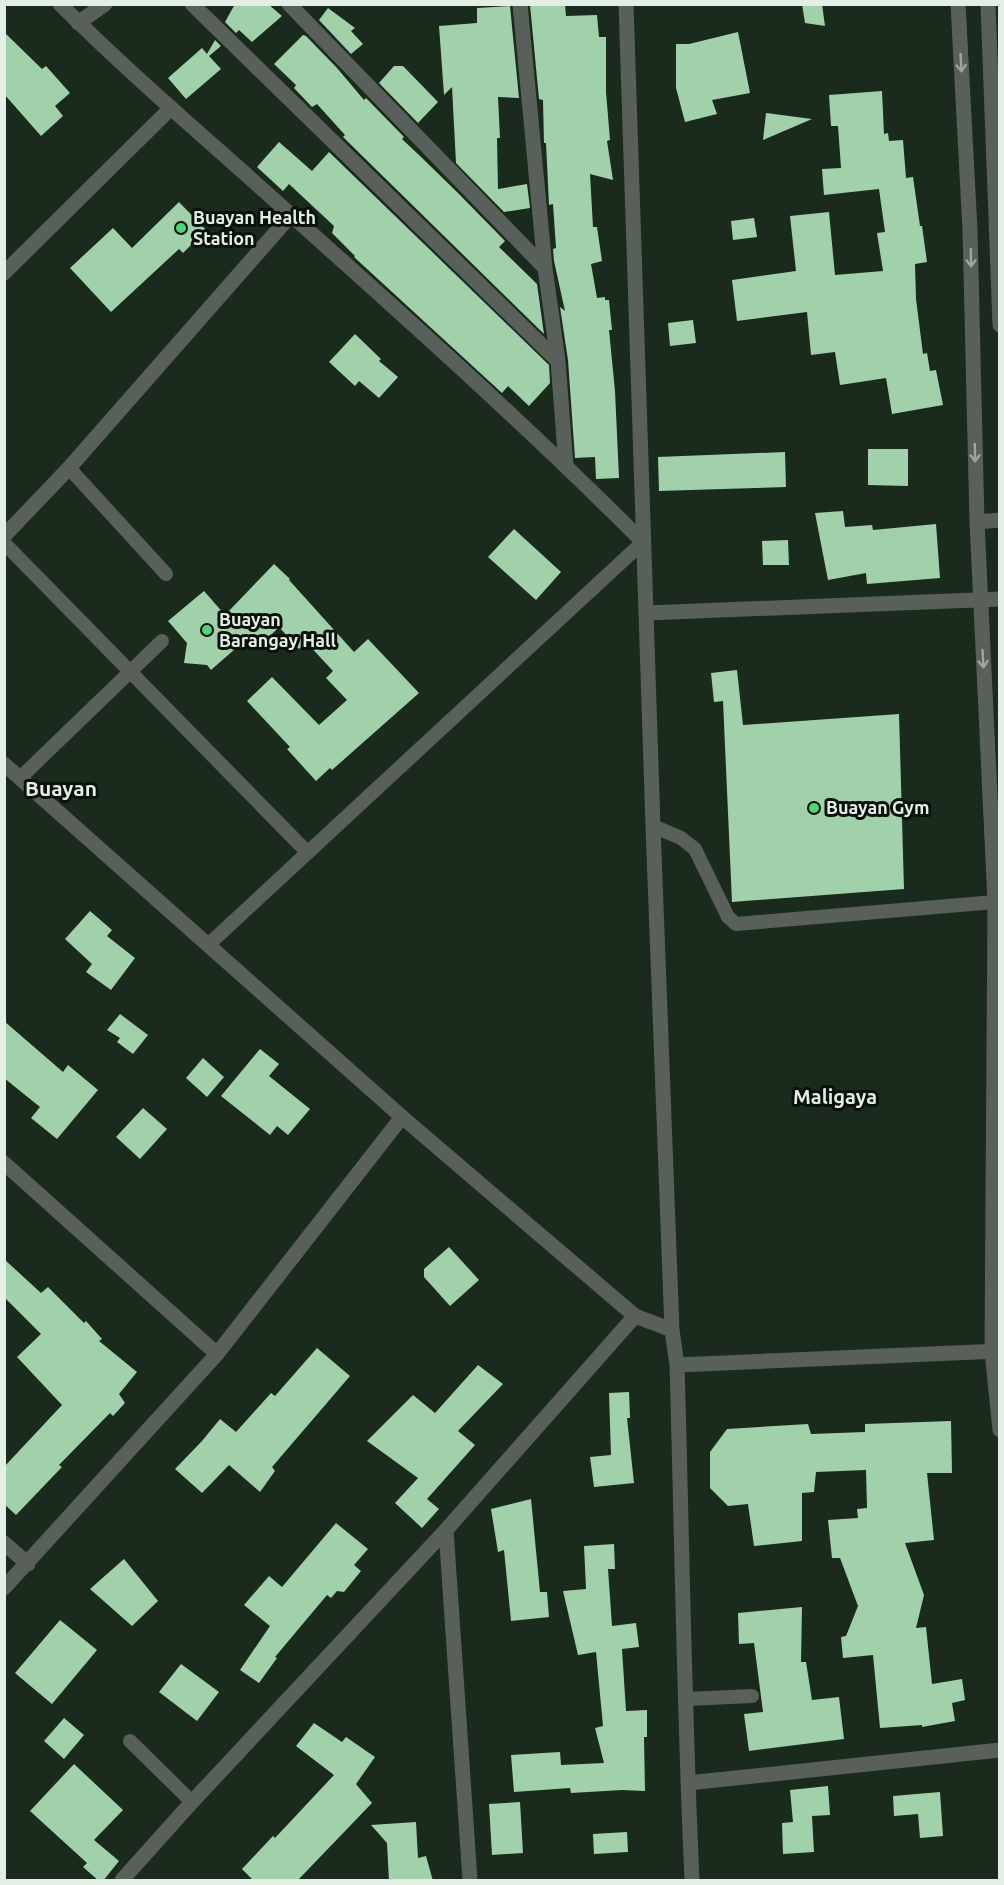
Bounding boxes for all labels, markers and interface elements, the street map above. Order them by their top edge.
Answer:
one-way arrow [955,52,966,72]
place label: Buayan Health Station [193,207,316,248]
marker: Buayan Health Station [174,221,188,235]
one-way arrow [965,247,976,267]
one-way arrow [970,442,981,462]
place label: Buayan Barangay Hall [219,609,337,650]
marker: Buayan Barangay Hall [200,623,214,637]
one-way arrow [977,649,988,669]
district label: Buayan [25,776,97,800]
place label: Buayan Gym [826,797,929,817]
marker: Buayan Gym [807,801,821,815]
district label: Maligaya [793,1085,877,1108]

